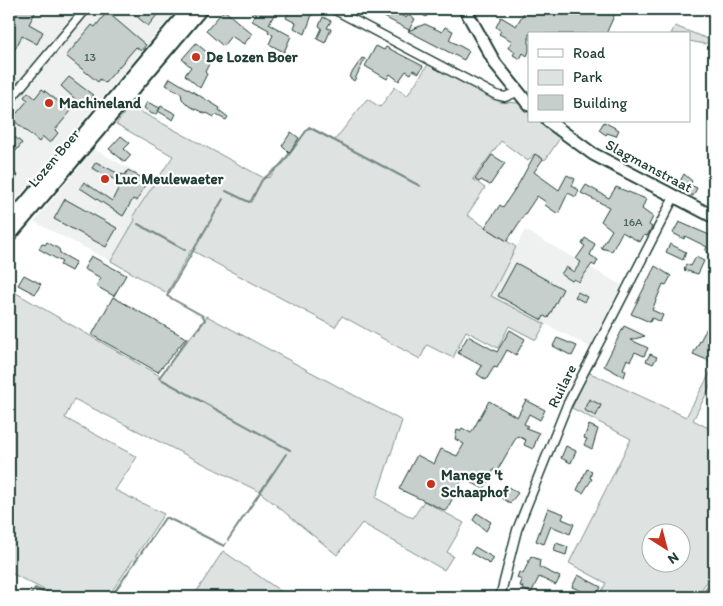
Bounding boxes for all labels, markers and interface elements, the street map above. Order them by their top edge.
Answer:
legend [528,32,690,122]
text: Road [573,44,606,62]
place label: De Lozen Boer [206,48,299,66]
house number: 13 [84,50,97,64]
marker: De Lozen Boer [190,51,202,63]
text: Park [573,68,603,86]
place label: Machineland [59,94,142,112]
text: Building [573,94,627,112]
marker: Machineland [43,97,55,109]
street label: Lozen Boer [24,125,84,191]
street label: Slagmanstraat [602,136,696,197]
place label: Luc Meulewaeter [115,170,224,188]
marker: Luc Meulewaeter [99,173,111,185]
house number: 16A [623,215,643,229]
street label: Ruilare [544,361,580,411]
place label: Manege 't Schaaphof [441,466,509,502]
marker: Manege 't Schaaphof [425,478,437,490]
north arrow [640,524,690,574]
text: N [665,548,682,568]

